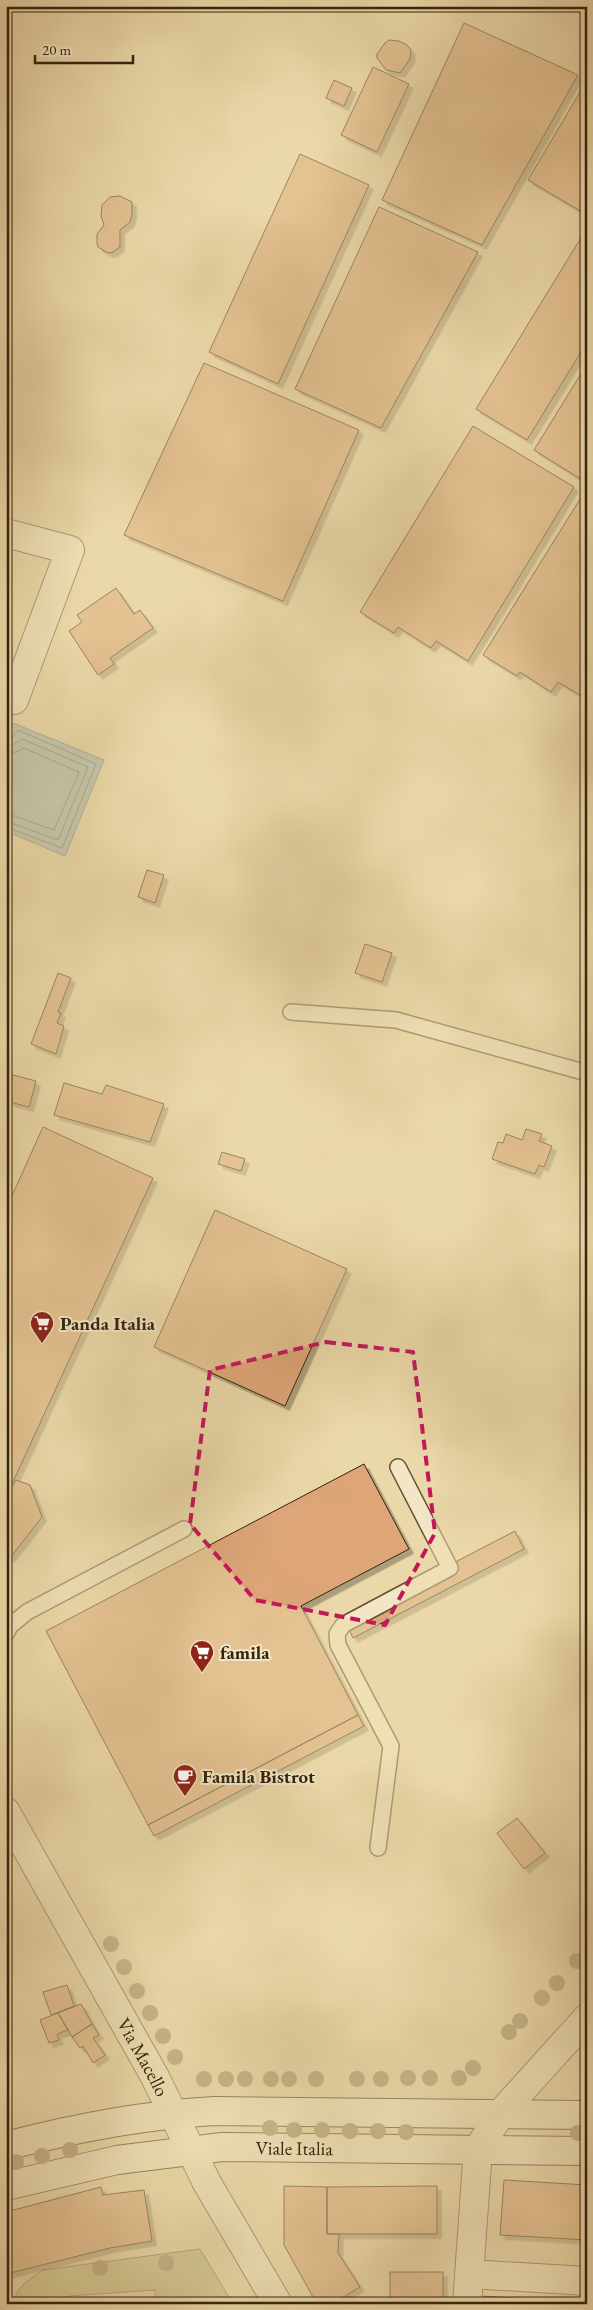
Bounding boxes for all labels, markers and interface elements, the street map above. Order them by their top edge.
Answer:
scale bar [35,32,132,64]
text: 20 m [42,40,71,59]
supermarket icon: Panda Italia [29,1310,55,1344]
place label: Panda Italia [60,1311,156,1336]
supermarket icon: famila [189,1639,215,1673]
place label: famila [220,1640,270,1665]
cafe icon: Famila Bistrot [172,1763,198,1797]
place label: Famila Bistrot [202,1764,315,1789]
street label: Via Macello [111,2014,175,2101]
street label: Viale Italia [255,2135,333,2161]

